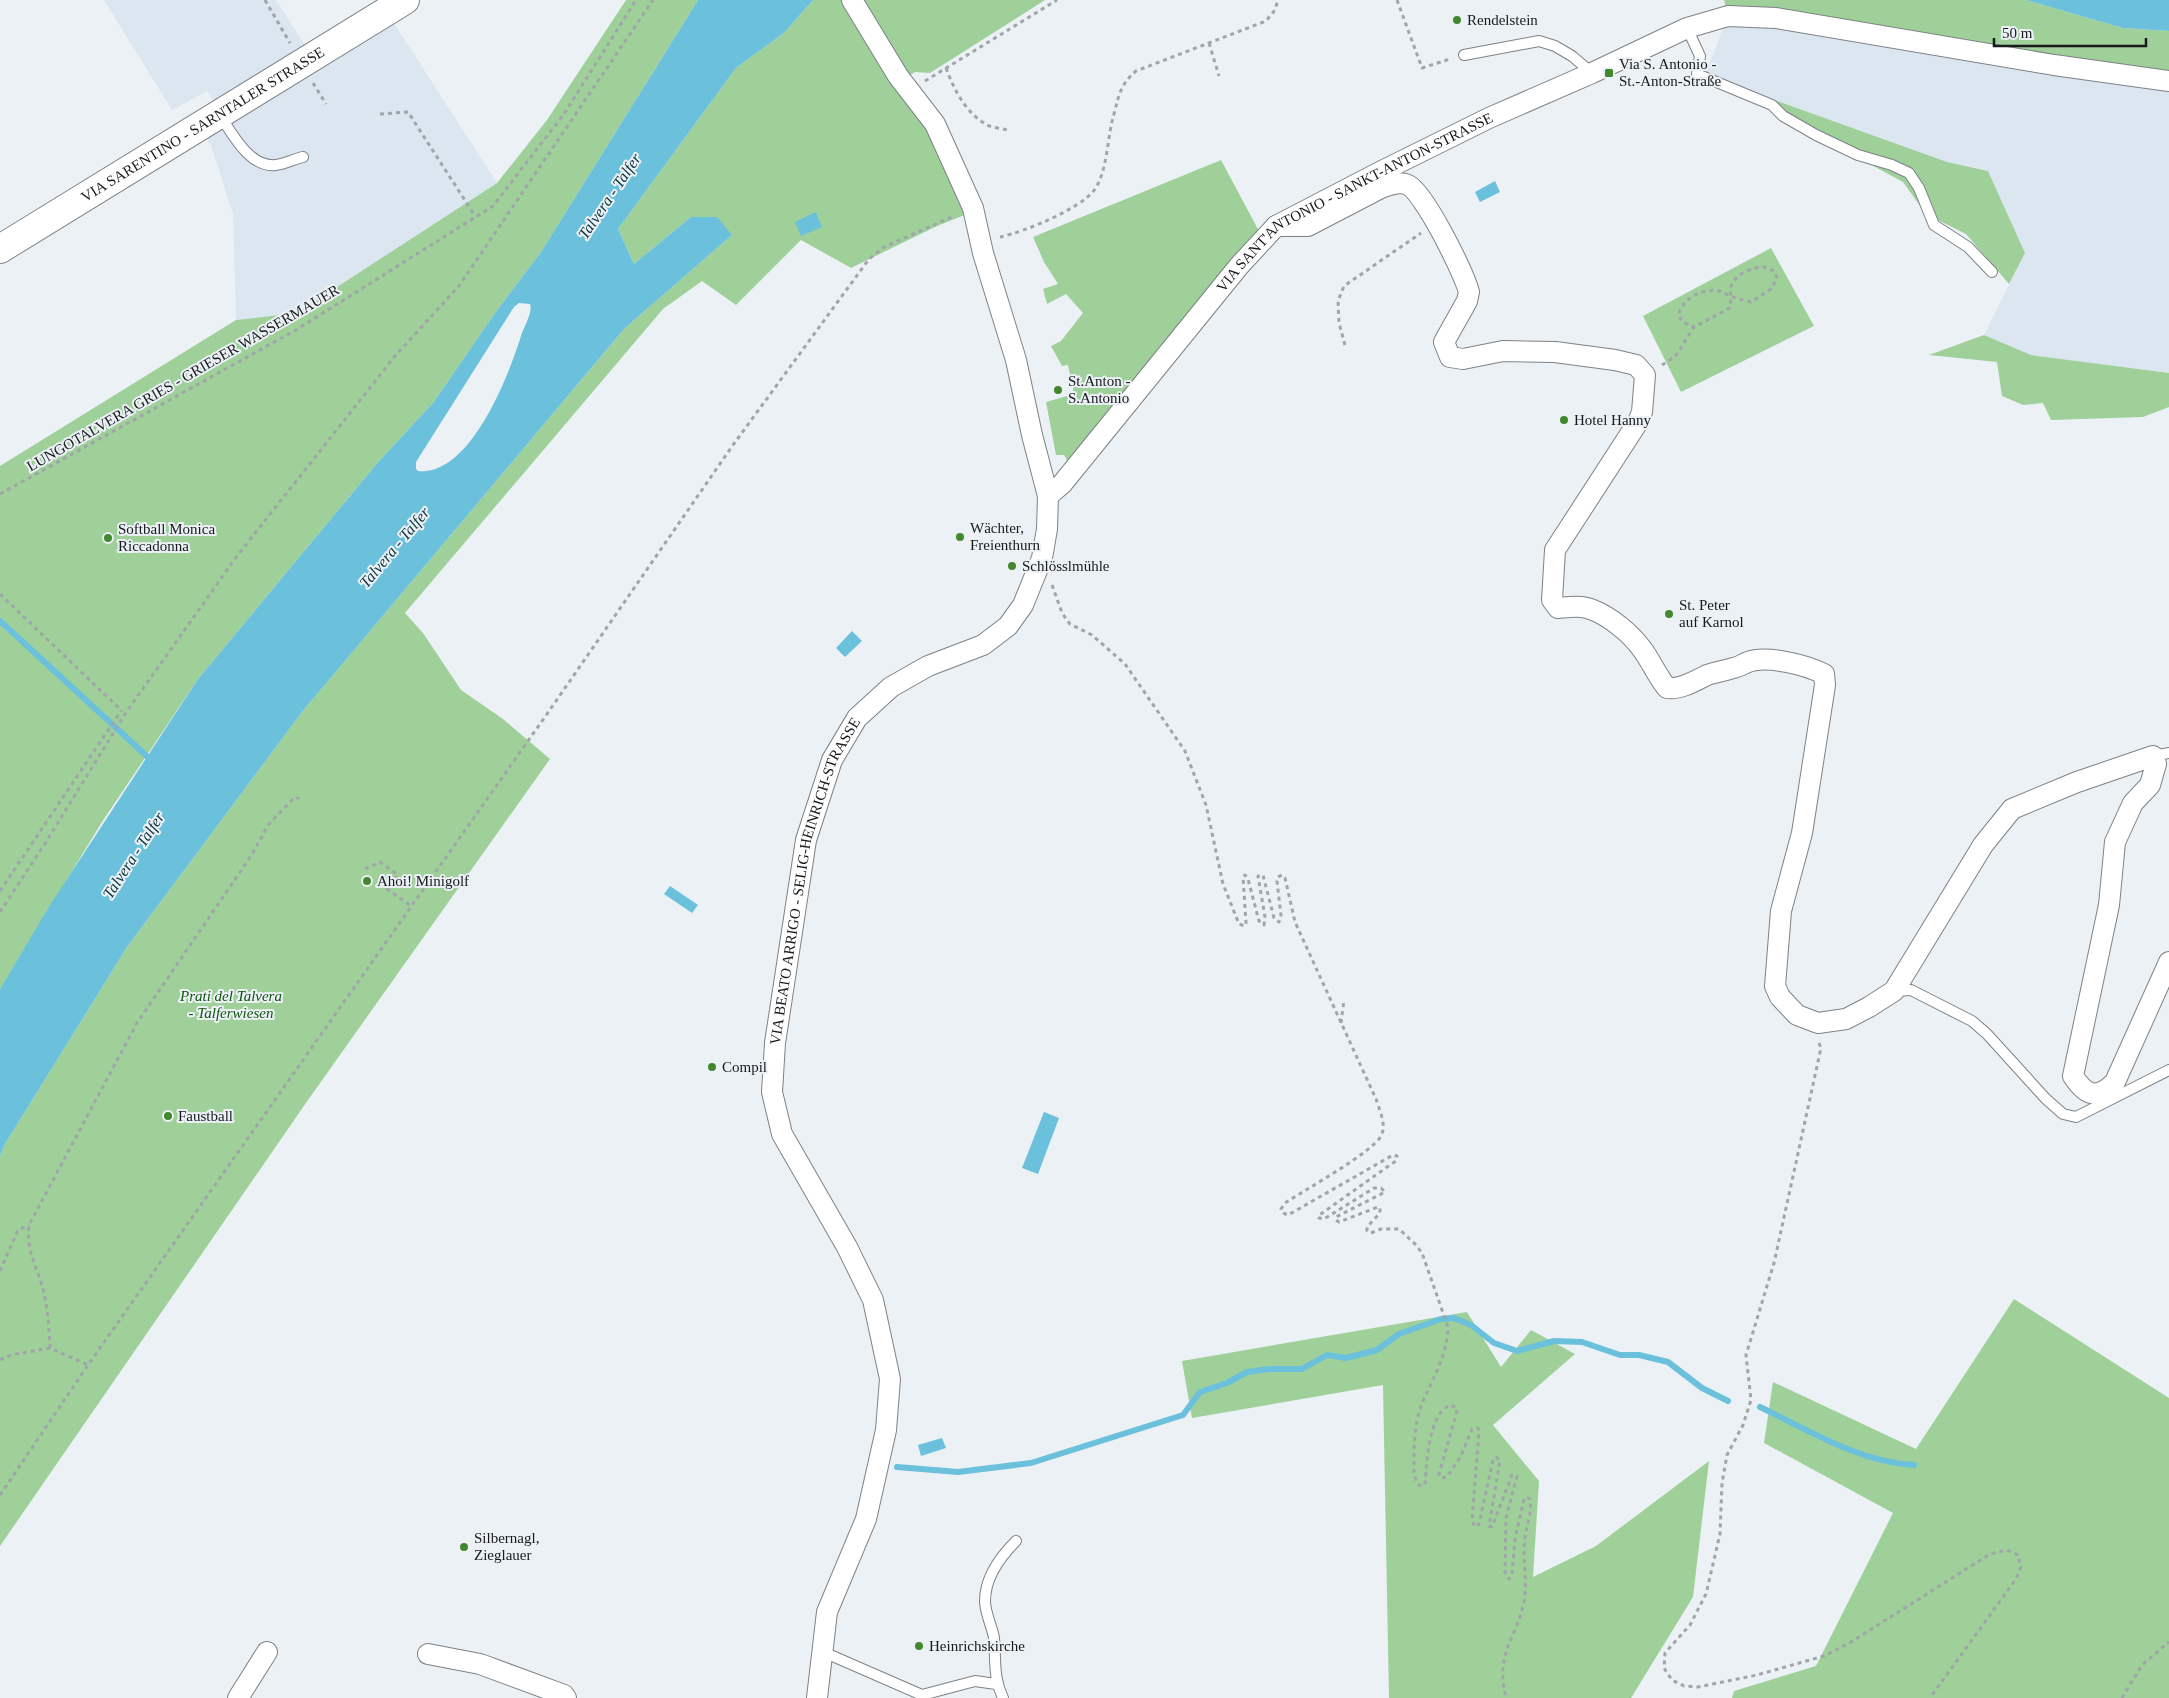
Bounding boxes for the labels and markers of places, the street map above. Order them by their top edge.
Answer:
place label: Rendelstein [1467,12,1538,28]
marker: Rendelstein [1451,14,1463,26]
place label: Via S. Antonio - St.-Anton-Straße [1619,56,1721,89]
marker: Via S. Antonio - St.-Anton-Straße [1603,67,1615,79]
place label: St.Anton - S.Antonio [1068,373,1131,406]
marker: St.Anton - S.Antonio [1052,384,1064,396]
place label: Hotel Hanny [1574,412,1652,428]
marker: Hotel Hanny [1558,414,1570,426]
place label: Wächter, Freienthurn [970,520,1040,553]
place label: Softball Monica Riccadonna [118,521,215,554]
marker: Wächter, Freienthurn [954,531,966,543]
marker: Softball Monica Riccadonna [102,532,114,544]
place label: Schlösslmühle [1022,558,1110,574]
marker: Schlösslmühle [1006,560,1018,572]
place label: St. Peter auf Karnol [1679,597,1744,630]
marker: St. Peter auf Karnol [1663,608,1675,620]
place label: Ahoi! Minigolf [377,873,469,889]
marker: Ahoi! Minigolf [361,875,373,887]
place label: Compil [722,1059,767,1075]
marker: Compil [706,1061,718,1073]
place label: Faustball [178,1108,233,1124]
marker: Faustball [162,1110,174,1122]
place label: Silbernagl, Zieglauer [474,1530,539,1563]
marker: Silbernagl, Zieglauer [458,1541,470,1553]
place label: Heinrichskirche [929,1638,1025,1654]
marker: Heinrichskirche [913,1640,925,1652]

